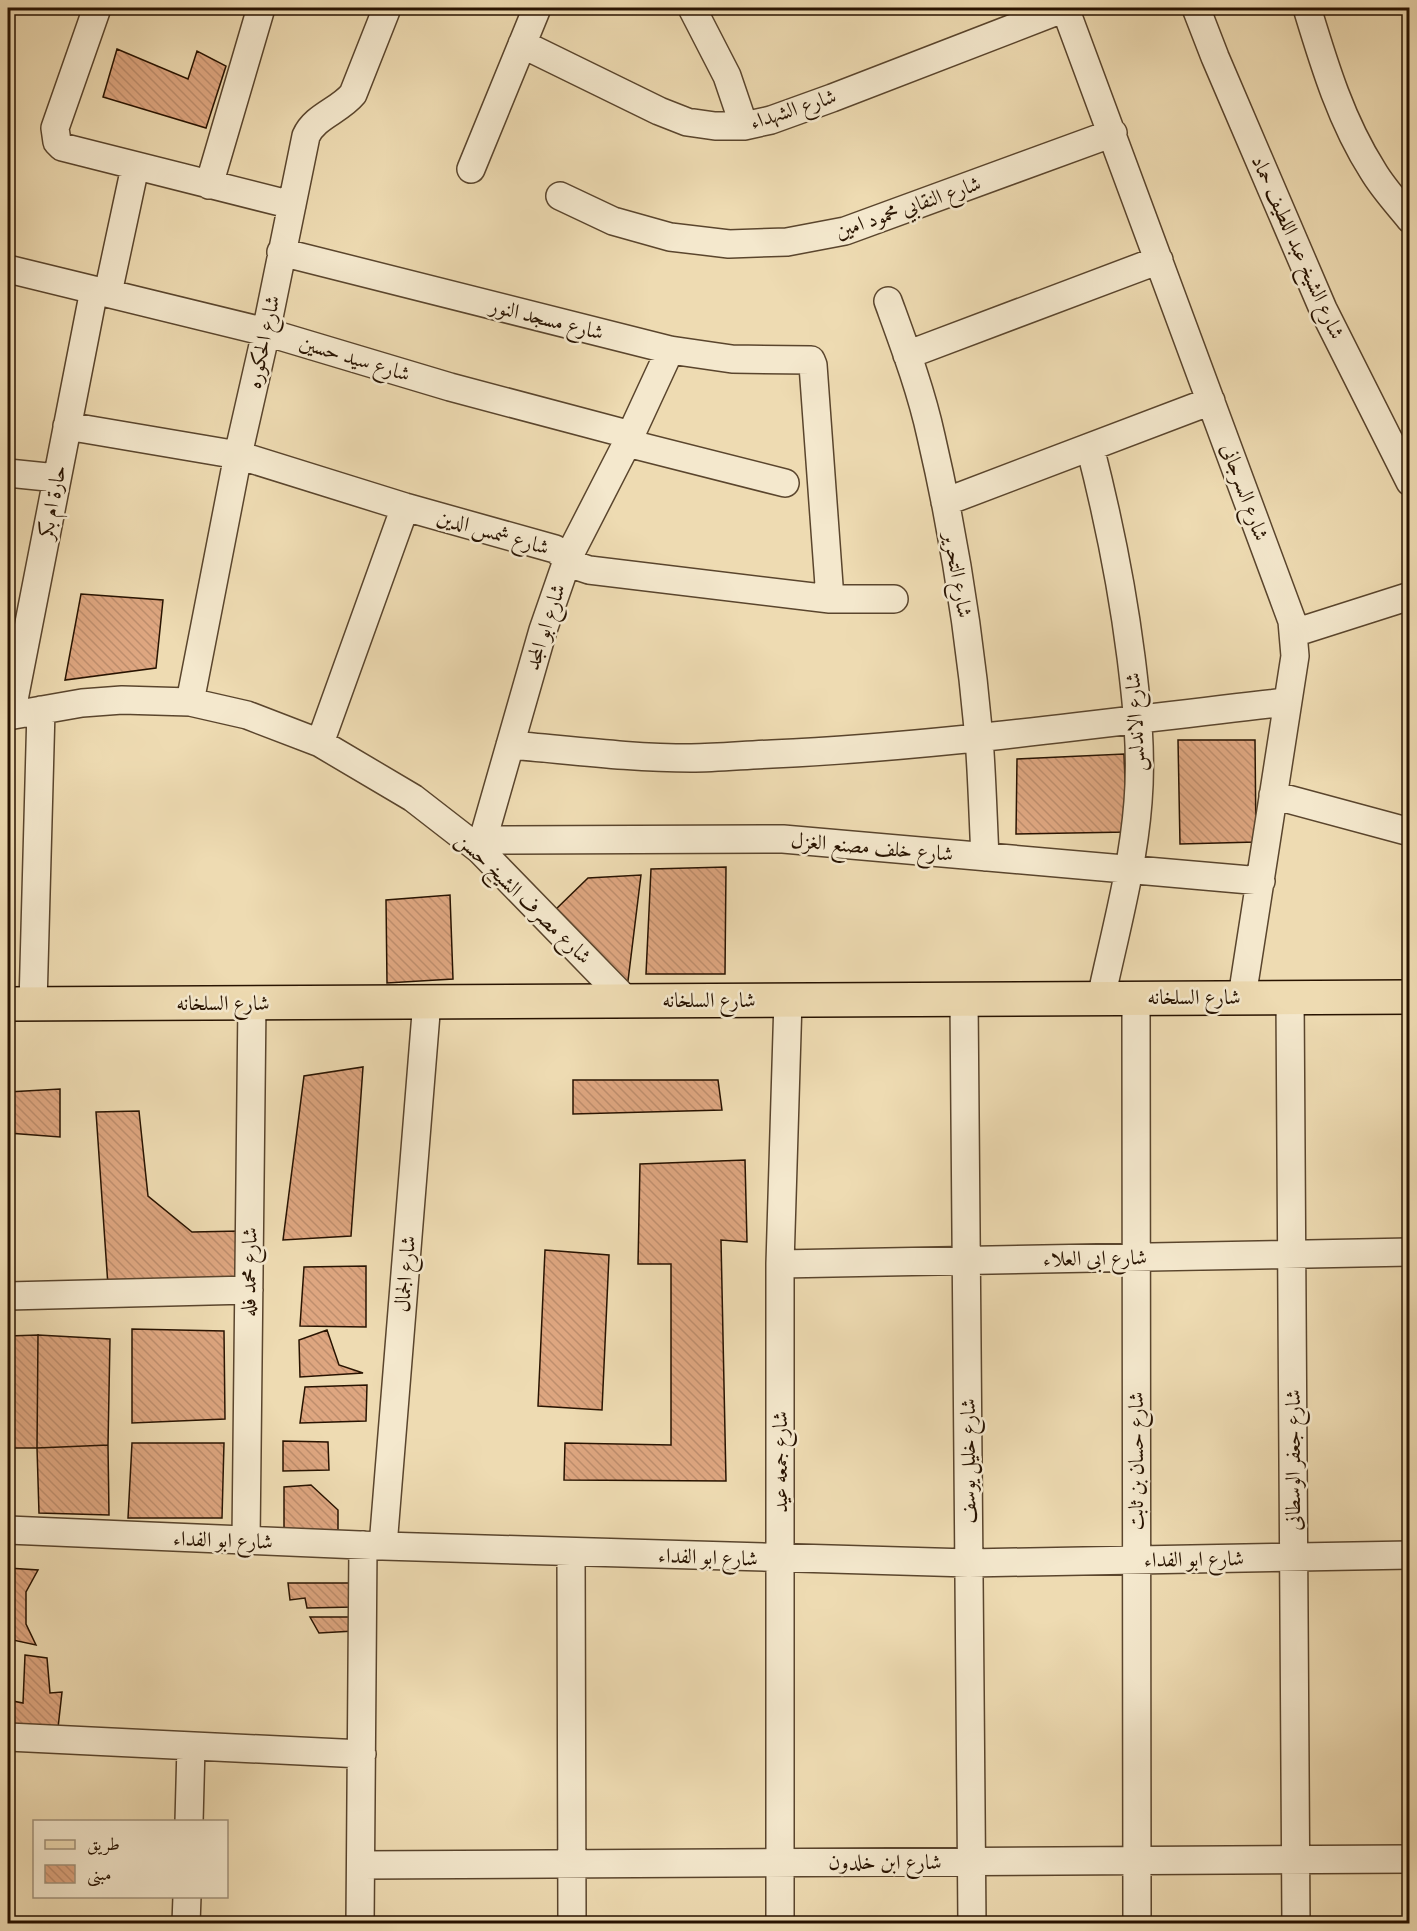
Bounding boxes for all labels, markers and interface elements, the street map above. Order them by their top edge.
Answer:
street label: شارع الشهداء [746,80,841,140]
street label: شارع الشيخ عبد اللطيف حماد [1240,150,1353,345]
street label: شارع النقابي محمود امين [831,167,986,249]
street label: شارع مسجد النور [484,289,607,350]
street label: شارع الحكوره [238,292,290,392]
street label: شارع سيد حسين [295,326,414,392]
street label: شارع السرجانى [1211,439,1277,546]
street label: حارة ام بكر [29,462,77,544]
street label: شارع شمس الدين [432,501,553,565]
street label: شارع التحرير [932,528,981,621]
street label: شارع ابو المجد [516,580,576,675]
street label: شارع الاندلس [1116,672,1156,772]
street label: شارع مصرف الشيخ حسن [447,824,599,974]
street label: شارع خلف مصنع الغزل [789,824,955,873]
street label: شارع السلخانه [1147,981,1241,1015]
street label: شارع السلخانه [662,984,756,1018]
street label: شارع السلخانه [176,987,270,1021]
street label: شارع محمد فله [232,1227,268,1317]
street label: شارع الجمال [386,1234,426,1314]
street label: شارع ابى العلاء [1043,1241,1147,1277]
street label: شارع جعفر الوسطانى [1277,1389,1311,1531]
street label: شارع حسان بن ثابت [1120,1392,1154,1530]
street label: شارع خليل يوسف [952,1398,986,1524]
street label: شارع جمعه عيد [764,1411,798,1513]
street label: شارع ابو الفداء [172,1522,274,1560]
street label: شارع ابو الفداء [657,1539,759,1577]
street label: شارع ابو الفداء [1144,1542,1244,1578]
legend [33,1820,228,1898]
text: طريق [87,1830,120,1857]
street label: شارع ابن خلدون [828,1846,942,1880]
text: مبنى [87,1860,112,1887]

